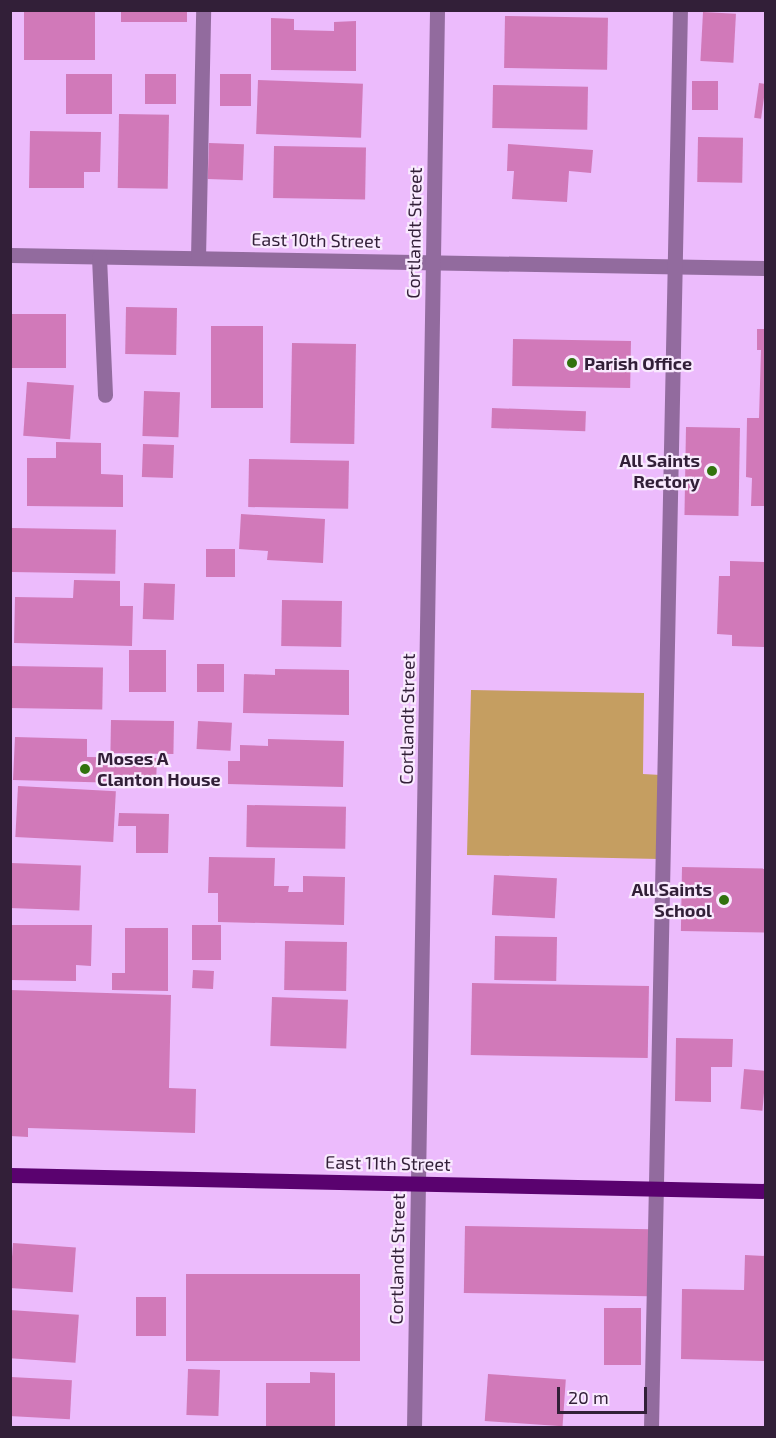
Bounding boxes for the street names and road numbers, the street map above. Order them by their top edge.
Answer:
street label: Cortlandt Street [402,167,426,299]
street label: East 10th Street [251,228,381,252]
street label: Cortlandt Street [395,653,419,785]
street label: East 11th Street [325,1151,451,1175]
street label: Cortlandt Street [385,1193,409,1325]

